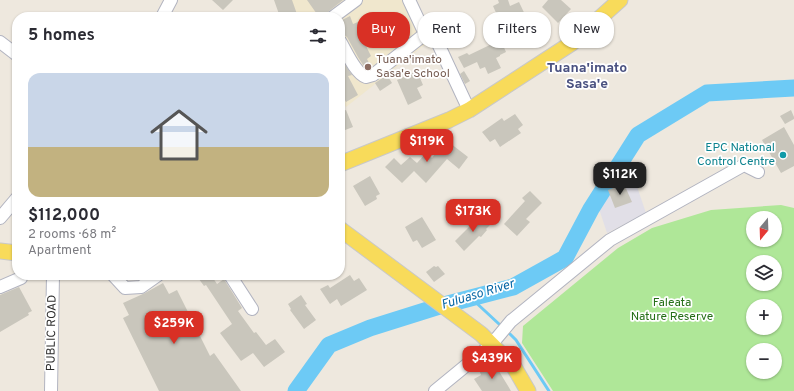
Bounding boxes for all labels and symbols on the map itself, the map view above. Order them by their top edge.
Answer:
place label: Tuana'imato Sasa'e School [376,52,450,82]
district label: Tuana'imato Sasa'e [547,60,627,93]
marker: Tuana'imato Sasa'e School [363,62,373,72]
pin: $119K [399,129,455,163]
place label: EPC National Control Centre [697,140,775,170]
marker: EPC National Control Centre [778,150,788,160]
pin: $112K [592,162,648,196]
pin: $173K [445,199,501,233]
north arrow [746,211,782,247]
water label: Fuluaso River [440,276,517,314]
street label: PUBLIC ROAD [43,295,61,371]
park label: Faleata Nature Reserve [631,295,713,325]
pin: $259K [146,311,202,345]
pin: $439K [464,346,520,380]

